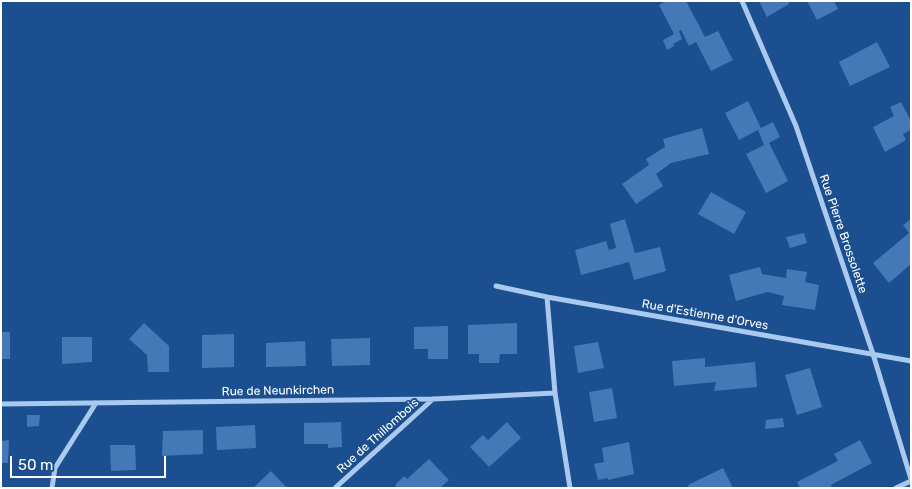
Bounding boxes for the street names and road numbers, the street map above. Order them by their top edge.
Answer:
street label: Rue Pierre Brossolette [816,173,870,295]
street label: Rue d'Estienne d'Orves [641,297,769,333]
street label: Rue de Neunkirchen [222,383,334,399]
street label: Rue de Thillombois [334,396,422,476]

